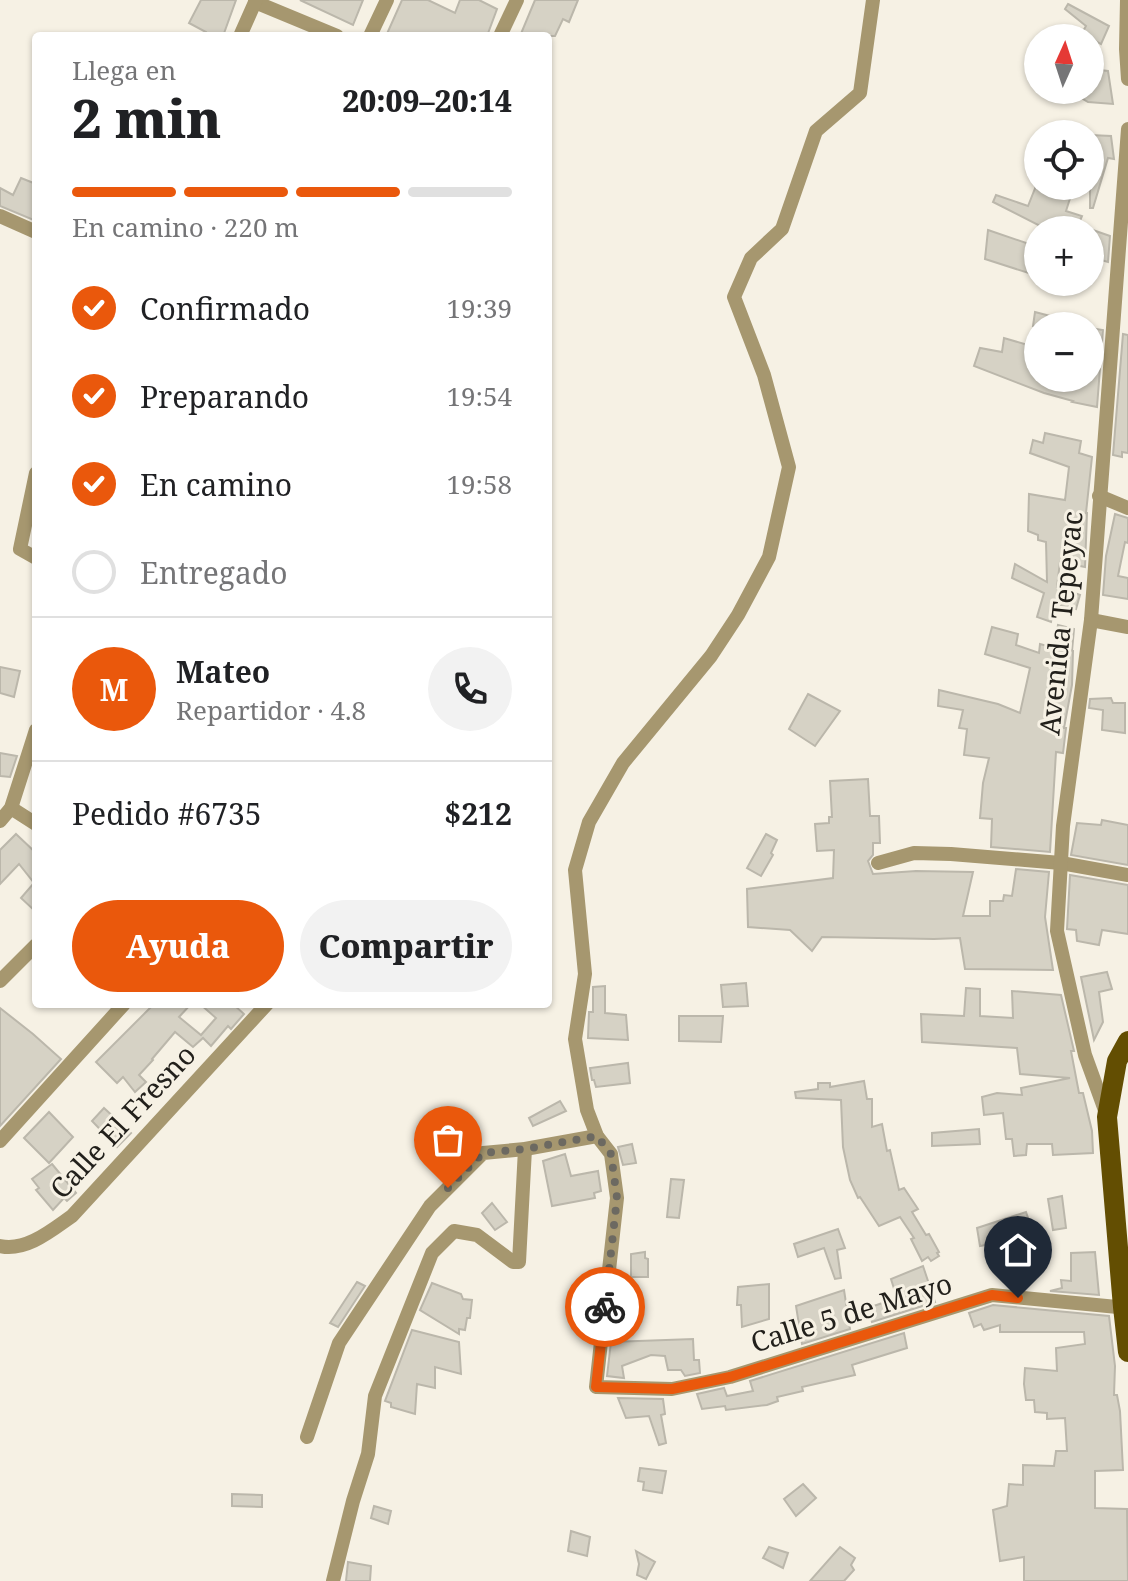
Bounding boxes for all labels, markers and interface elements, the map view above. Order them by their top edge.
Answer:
north arrow [1024,24,1104,104]
map controls [1024,24,1104,392]
text: Llega en [72,52,176,88]
text: 20:09–20:14 [342,80,512,121]
text: 2 min [72,82,221,153]
button: locate [1024,120,1104,200]
text: En camino · 220 m [72,209,299,245]
button: + [1024,216,1104,296]
icon: check [72,286,116,330]
text: Confirmado [140,288,310,329]
text: 19:39 [446,290,512,326]
button: − [1024,312,1104,392]
icon: check [72,374,116,418]
text: Preparando [140,376,309,417]
text: 19:54 [446,378,512,414]
icon: check [72,462,116,506]
text: En camino [140,464,292,505]
text: 19:58 [446,466,512,502]
street label: Avenida Tepeyac [1029,509,1091,737]
text: Entregado [140,552,288,593]
button: phone [428,647,512,731]
text: Mateo [176,651,270,692]
text: M [100,669,128,710]
text: Repartidor · 4.8 [176,692,366,728]
text: Pedido #6735 [72,793,262,834]
text: $212 [444,793,512,834]
button: Ayuda [72,900,284,992]
button: Compartir [300,900,512,992]
street label: Calle El Fresno [41,1036,203,1206]
pin [414,1106,482,1188]
icon: bag [426,1118,470,1162]
pin [984,1216,1052,1298]
icon: home [996,1228,1040,1272]
street label: Calle 5 de Mayo [746,1263,956,1361]
courier [565,1267,645,1347]
icon: bike [583,1285,627,1329]

